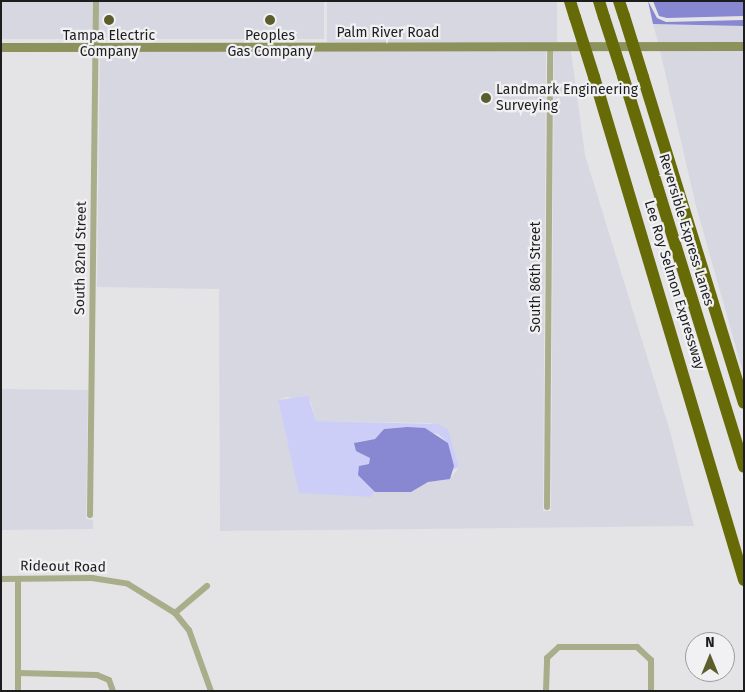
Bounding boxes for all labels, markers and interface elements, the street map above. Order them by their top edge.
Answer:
marker: Tampa Electric Company [103,14,115,26]
marker: Peoples Gas Company [264,14,276,26]
street label: Palm River Road [337,25,439,41]
place label: Tampa Electric Company [63,28,155,60]
place label: Peoples Gas Company [227,28,313,60]
place label: Landmark Engineering Surveying [496,82,638,114]
marker: Landmark Engineering Surveying [480,92,492,104]
street label: Reversible Express Lanes [655,152,717,308]
street label: Lee Roy Selmon Expressway [640,198,708,372]
street label: South 82nd Street [72,201,90,315]
street label: South 86th Street [528,221,544,333]
street label: Rideout Road [20,558,106,576]
north arrow [685,632,735,682]
text: N [705,634,715,651]

